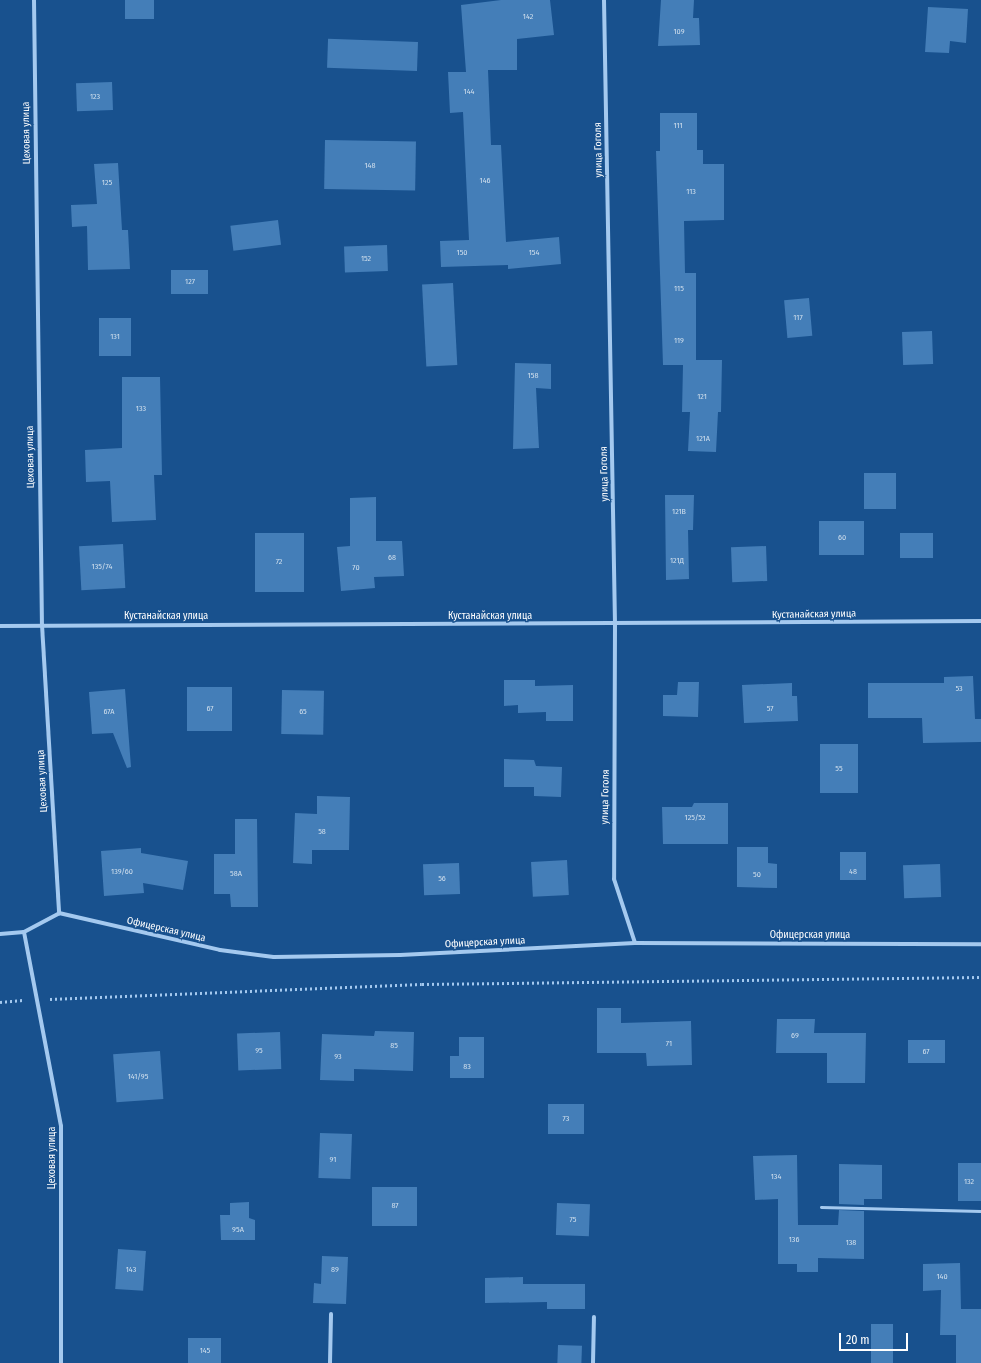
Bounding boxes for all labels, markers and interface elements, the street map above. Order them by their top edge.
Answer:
house number: 142 [523,12,533,22]
house number: 109 [673,27,685,37]
house number: 144 [464,87,474,97]
house number: 123 [90,92,100,102]
street label: Цеховая улица [20,102,34,164]
house number: 111 [673,121,683,131]
street label: улица Гоголя [593,122,605,178]
house number: 148 [365,161,375,171]
house number: 146 [480,176,490,186]
house number: 125 [102,178,112,188]
house number: 113 [686,187,696,197]
house number: 150 [457,248,467,258]
house number: 154 [529,248,539,258]
house number: 152 [361,254,371,264]
house number: 127 [185,277,195,287]
house number: 115 [674,284,684,294]
house number: 117 [793,313,803,323]
house number: 131 [110,332,120,342]
house number: 119 [674,336,684,346]
house number: 158 [528,371,538,381]
house number: 121 [697,392,707,402]
house number: 133 [136,404,146,414]
street label: Цеховая улица [24,426,38,488]
house number: 121А [696,434,710,444]
street label: улица Гоголя [599,446,611,502]
house number: 121В [672,507,686,517]
house number: 60 [838,533,846,543]
house number: 68 [388,553,396,563]
house number: 121Д [670,556,684,566]
house number: 72 [276,557,282,567]
house number: 135/74 [92,562,112,572]
house number: 70 [352,563,360,573]
street label: Кустанайская улица [772,608,856,622]
street label: Кустанайская улица [124,611,208,623]
street label: Кустанайская улица [448,611,532,623]
house number: 53 [955,684,963,694]
house number: 67 [206,704,214,714]
house number: 57 [767,704,773,714]
house number: 67А [103,707,115,717]
house number: 65 [299,707,307,717]
street label: Цеховая улица [35,749,51,813]
house number: 55 [835,764,843,774]
street label: улица Гоголя [600,769,612,825]
house number: 125/52 [685,813,705,823]
house number: 58 [318,827,326,837]
house number: 139/60 [111,867,133,877]
house number: 48 [849,867,857,877]
house number: 58А [230,869,242,879]
house number: 50 [753,870,761,880]
house number: 56 [438,874,446,884]
street label: Офицерская улица [125,915,207,945]
street label: Офицерская улица [770,930,850,942]
street label: Офицерская улица [444,935,526,951]
house number: 69 [791,1031,799,1041]
house number: 71 [666,1039,672,1049]
house number: 85 [390,1041,398,1051]
house number: 95 [255,1046,263,1056]
house number: 67 [922,1047,930,1057]
house number: 93 [334,1052,342,1062]
house number: 83 [463,1062,471,1072]
house number: 141/95 [128,1072,148,1082]
house number: 73 [563,1114,569,1124]
street label: Цеховая улица [47,1127,59,1189]
house number: 91 [330,1155,336,1165]
house number: 134 [771,1172,781,1182]
house number: 132 [964,1177,974,1187]
house number: 87 [391,1201,399,1211]
house number: 75 [570,1215,576,1225]
house number: 95А [232,1225,244,1235]
house number: 136 [789,1235,799,1245]
house number: 138 [846,1238,856,1248]
house number: 143 [126,1265,136,1275]
house number: 89 [331,1265,339,1275]
house number: 140 [936,1272,948,1282]
scale bar [841,1325,910,1351]
text: 20 m [846,1333,870,1347]
house number: 145 [200,1346,210,1356]

